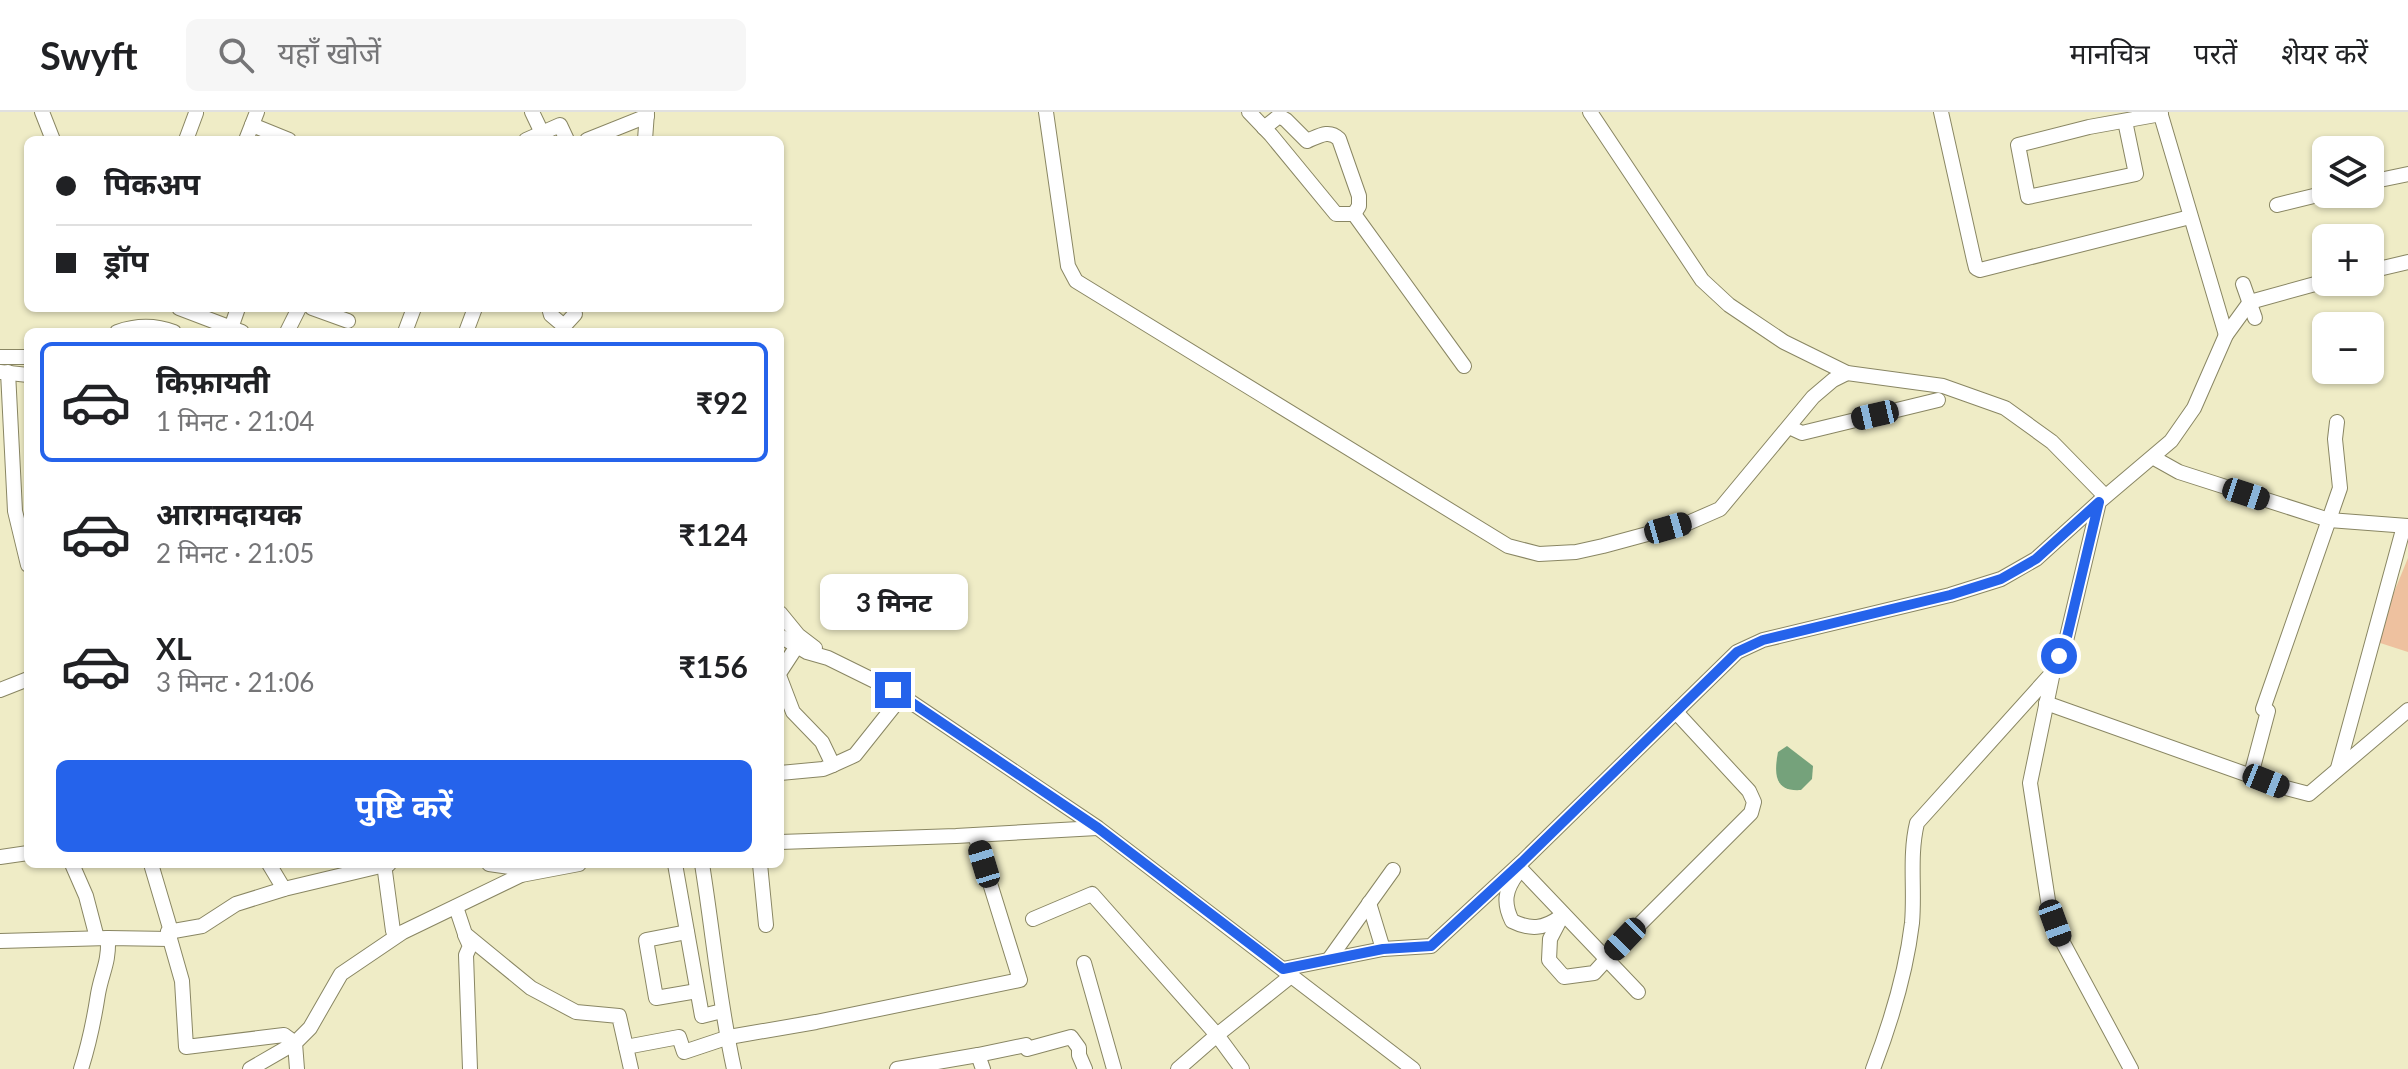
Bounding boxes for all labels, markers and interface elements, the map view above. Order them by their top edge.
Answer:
search box [186,19,746,91]
text: Swyft [40,32,138,78]
icon: search [214,33,258,77]
text: यहाँ खोजें [278,34,381,70]
text: मानचित्र [2070,36,2150,70]
text: परतें [2194,36,2237,70]
text: शेयर करें [2281,36,2368,70]
map controls [2312,136,2384,384]
button: layers [2312,136,2384,208]
text: पिकअप [104,165,200,201]
button: + [2312,224,2384,296]
text: ड्रॉप [104,242,148,278]
button: − [2312,312,2384,384]
text: किफ़ायती [156,363,270,399]
icon: car [60,366,132,438]
text: ₹92 [696,384,748,420]
car [1849,398,1901,432]
text: 1 मिनट · 21:04 [156,405,314,437]
car [2219,475,2273,513]
text: आरामदायक [156,495,302,531]
icon: car [60,498,132,570]
car [1642,510,1694,546]
text: ₹124 [678,516,748,552]
text: 2 मिनट · 21:05 [156,537,314,569]
callout: 3 मिनट [819,574,967,630]
text: 3 मिनट [856,586,932,618]
icon: car [60,630,132,702]
text: XL [156,630,192,666]
route start [2041,638,2077,674]
text: ₹156 [678,648,748,684]
text: 3 मिनट · 21:06 [156,666,314,698]
route end [875,672,911,708]
button: पुष्टि करें [56,760,752,852]
car [2239,761,2293,801]
car [966,838,1002,890]
car [2036,896,2074,950]
car [1600,913,1650,965]

